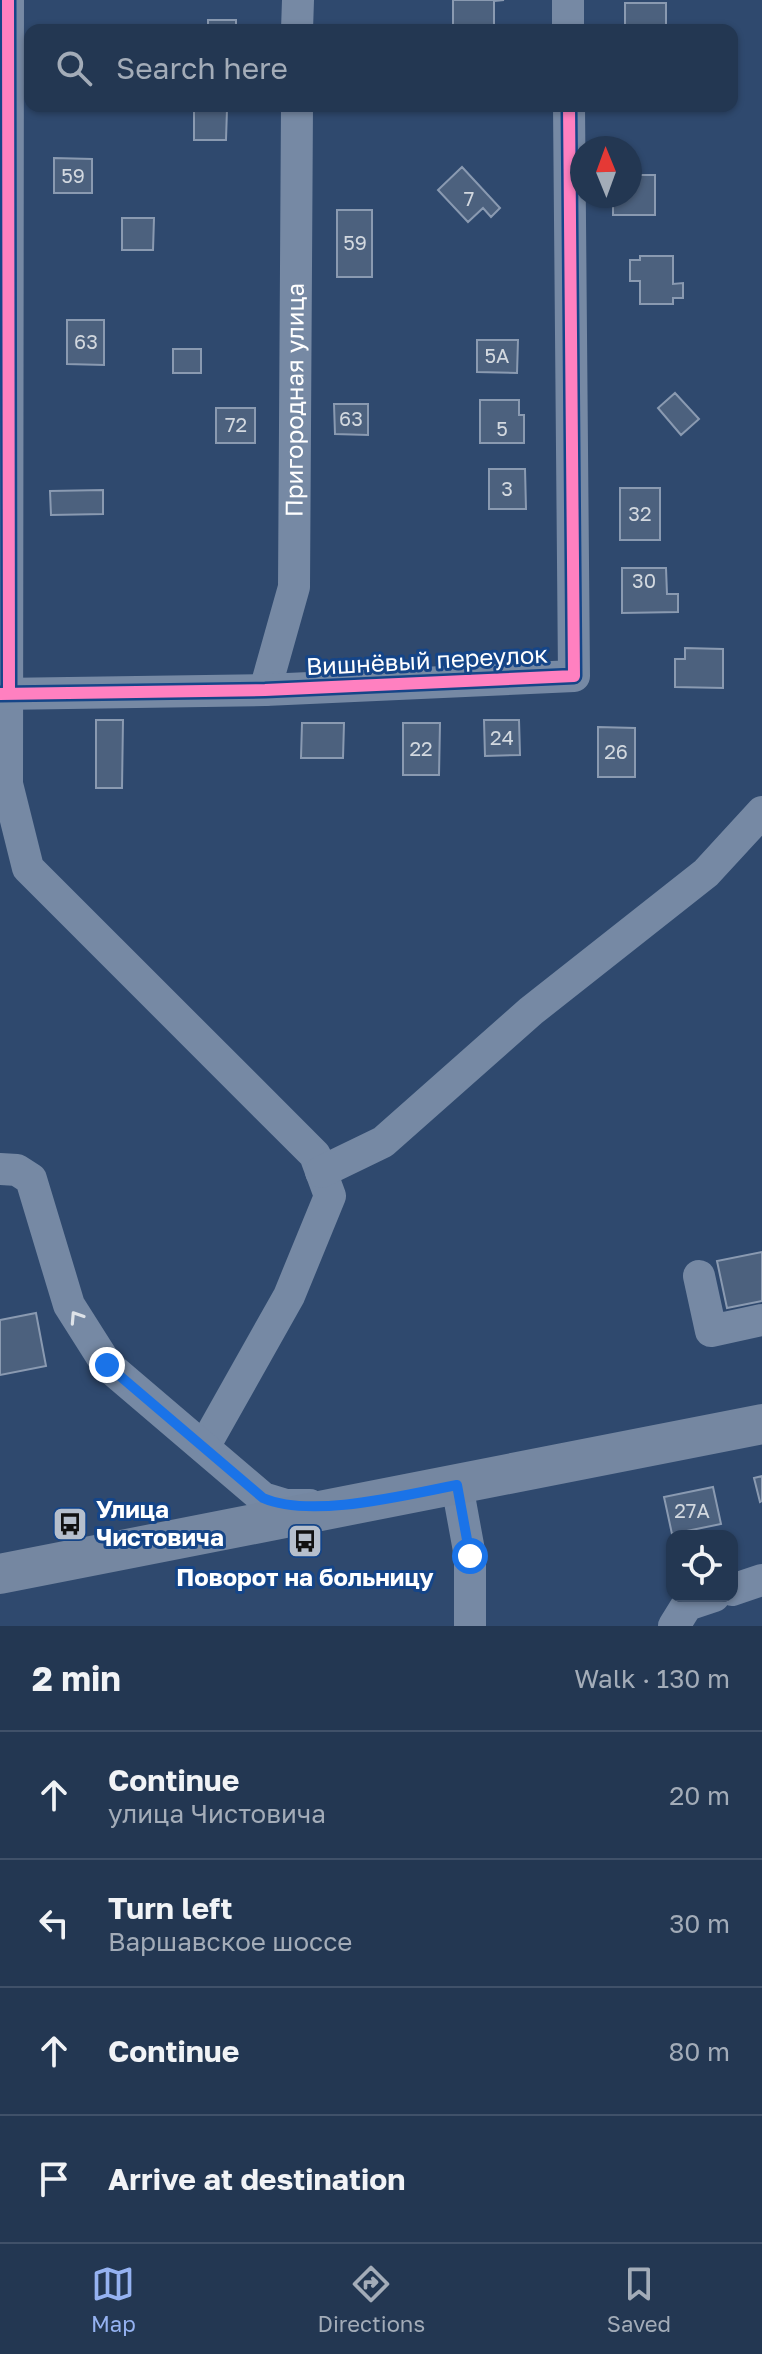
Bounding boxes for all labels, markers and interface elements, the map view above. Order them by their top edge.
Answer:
search box [24,24,738,112]
icon: search [52,46,96,90]
text: Search here [116,50,288,86]
north arrow [570,136,642,208]
house number: 59 [61,163,85,187]
house number: 7 [464,186,474,210]
house number: 59 [343,230,367,254]
street label: Пригородная улица [278,283,309,517]
house number: 63 [74,329,98,353]
house number: 5А [485,343,510,367]
house number: 63 [339,406,363,430]
house number: 72 [225,412,247,436]
house number: 5 [496,416,508,440]
house number: 3 [501,476,513,500]
house number: 32 [628,501,652,525]
house number: 30 [632,568,656,592]
street label: Вишнёвый переулок [305,639,549,680]
house number: 24 [490,725,514,749]
house number: 22 [409,736,433,760]
house number: 26 [604,739,628,763]
one-way arrow [71,1311,86,1326]
route end [89,1347,125,1383]
place label: Улица Чистовича [96,1494,224,1551]
house number: 27А [674,1498,710,1522]
bus stop icon: Улица Чистовича [51,1505,89,1543]
bus stop icon: Поворот на больницу [286,1522,324,1560]
map controls [666,1530,738,1602]
button: locate [666,1530,738,1602]
route start [452,1538,488,1574]
place label: Поворот на больницу [176,1562,434,1591]
text: 2 min [32,1658,121,1698]
text: Walk · 130 m [574,1663,730,1694]
text: Continue [108,1762,239,1798]
icon: ahead [32,1773,76,1817]
text: 20 m [669,1780,730,1811]
text: улица Чистовича [108,1798,326,1829]
text: Turn left [108,1890,233,1926]
icon: left [32,1901,76,1945]
text: 30 m [669,1908,730,1939]
text: Варшавское шоссе [108,1926,352,1957]
icon: ahead [32,2029,76,2073]
text: Continue [108,2033,239,2069]
text: 80 m [669,2036,730,2067]
icon: arrive [32,2157,76,2201]
text: Arrive at destination [108,2161,405,2197]
tab: Map [91,2262,136,2337]
tab: Directions [318,2262,425,2337]
tab: Saved [607,2262,671,2337]

